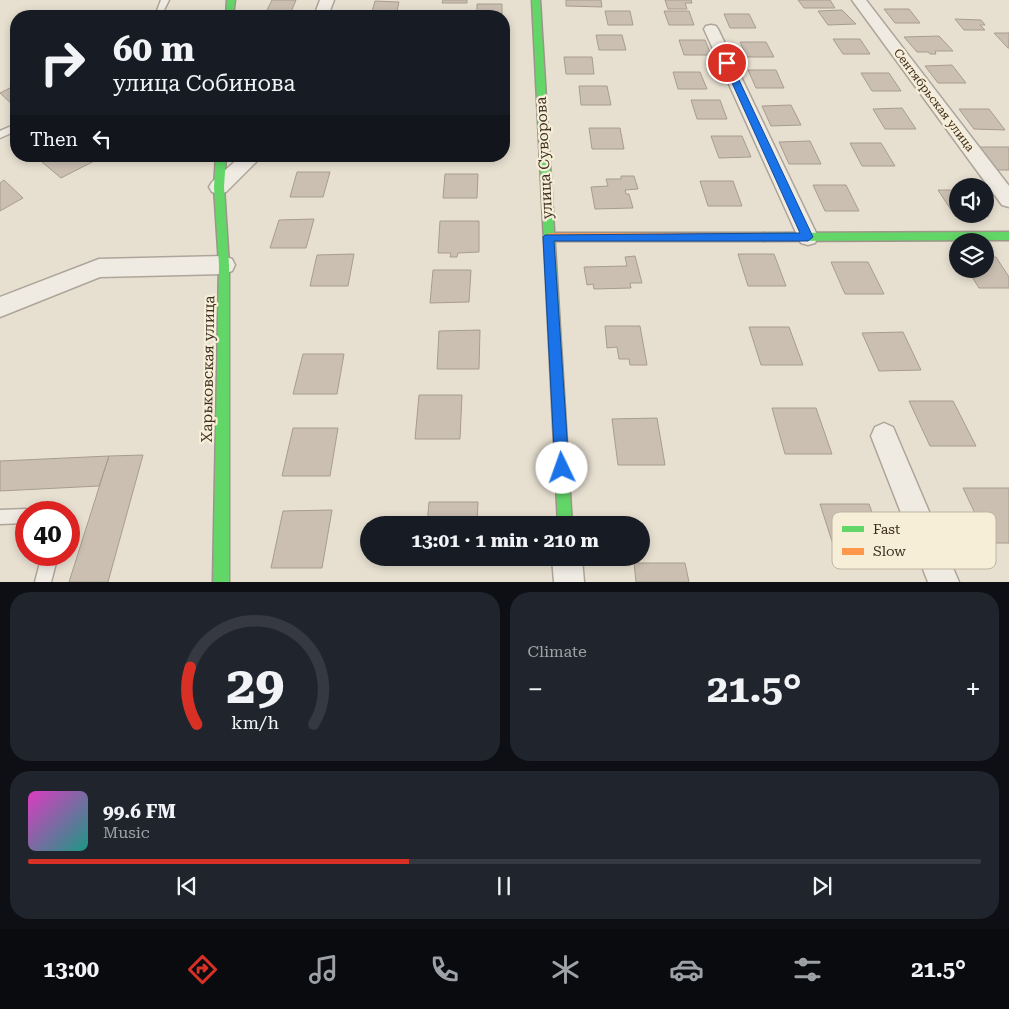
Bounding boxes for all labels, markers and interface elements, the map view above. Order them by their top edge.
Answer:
text: 60 m [113,29,195,70]
icon: right [30,30,95,95]
pin [706,42,748,84]
street label: Сентябрьская улица [891,46,978,155]
icon: arrive [713,49,741,77]
text: улица Собинова [113,71,295,96]
street label: улица Суворова [532,96,556,220]
icon: left [88,125,116,153]
text: Then [30,128,78,151]
map controls [949,178,994,278]
button: sound [949,178,994,223]
button: layers [949,233,994,278]
street label: Харьковская улица [198,295,218,443]
position arrow [535,441,587,493]
speed limit sign: 40 [15,501,80,566]
legend [832,512,996,569]
text: Fast [873,521,900,537]
text: 13:01 · 1 min · 210 m [411,529,599,552]
text: Slow [873,543,906,559]
text: Climate [528,642,587,661]
text: 29 [226,655,284,716]
text: 21.5° [707,667,802,711]
text: − [528,673,543,706]
text: + [965,673,981,706]
text: km/h [231,712,279,733]
text: 99.6 FM [103,800,176,823]
text: Music [103,823,150,842]
icon: previous [173,872,201,900]
icon: pause [490,872,518,900]
icon: next [808,872,836,900]
icon: directions [185,952,220,987]
icon: music [306,952,341,987]
icon: phone [427,952,462,987]
icon: climate [548,952,583,987]
icon: car [669,952,704,987]
icon: filters [790,952,825,987]
text: 13:00 [43,957,99,982]
text: 21.5° [911,957,966,982]

